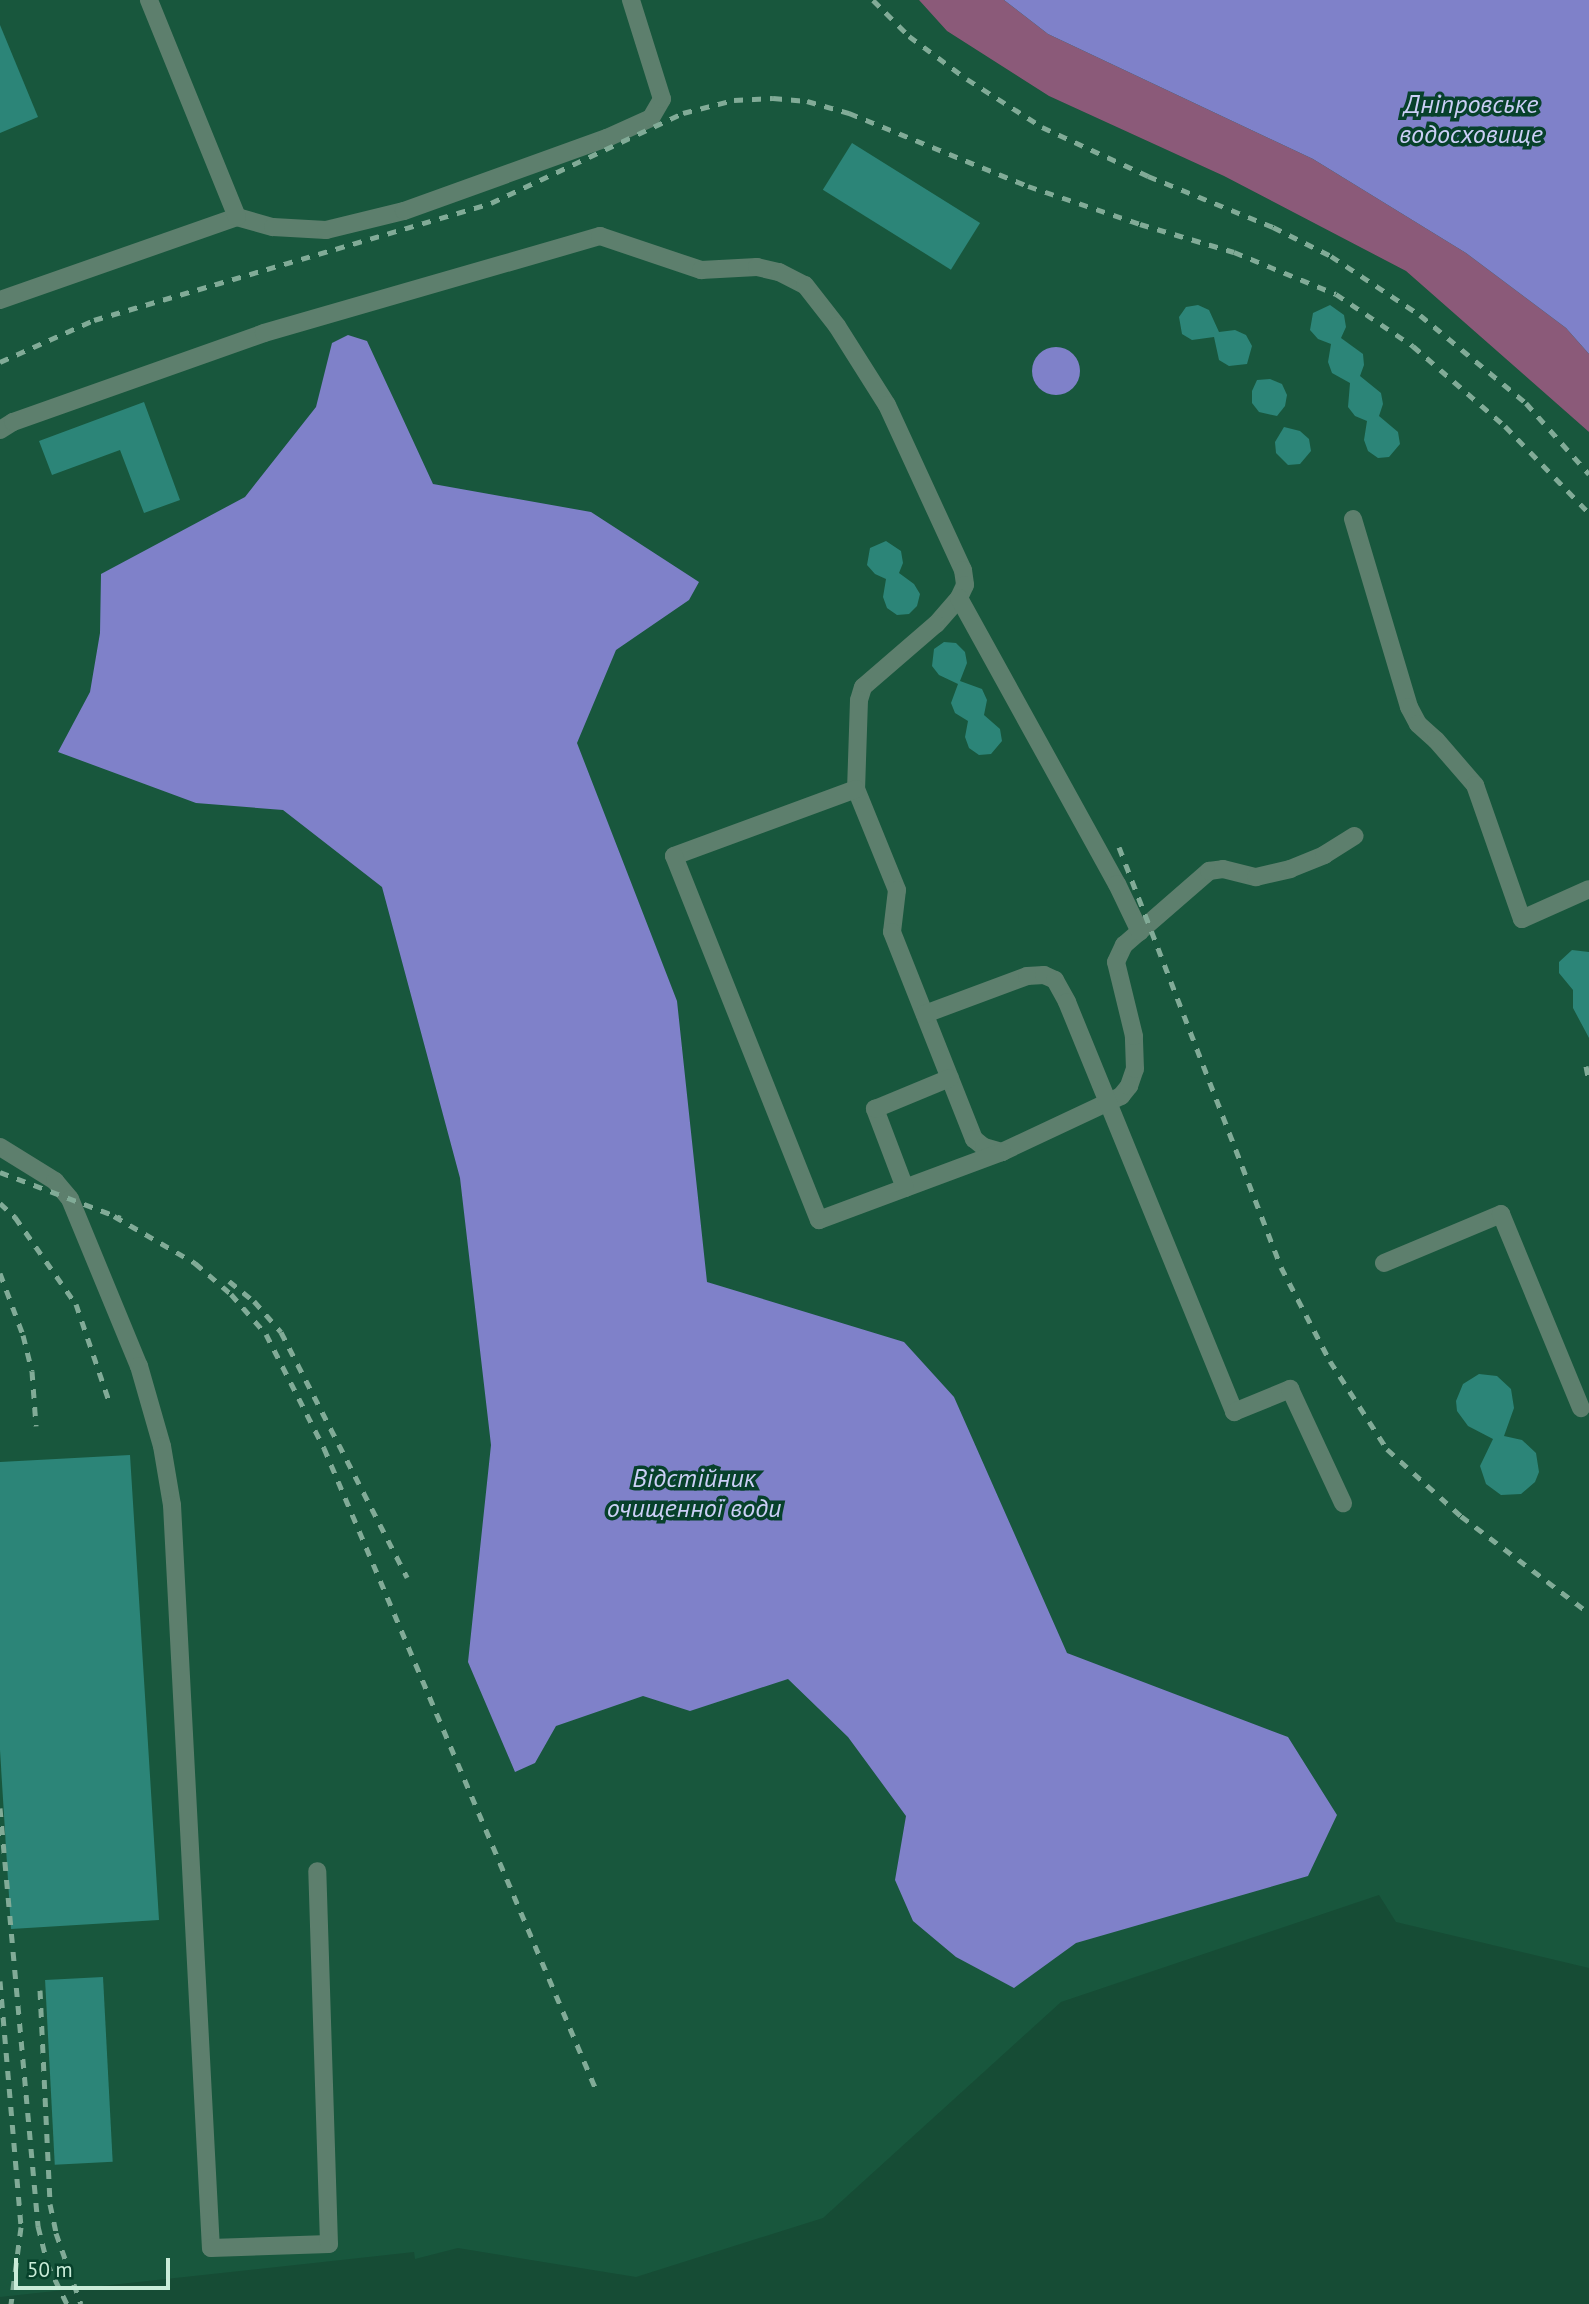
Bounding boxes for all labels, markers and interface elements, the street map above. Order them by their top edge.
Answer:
water label: Дніпровське водосховище [1399,88,1543,150]
water label: Відстійник очищенної води [607,1462,781,1524]
scale bar [18,2244,173,2288]
text: 50 m [27,2256,73,2283]

